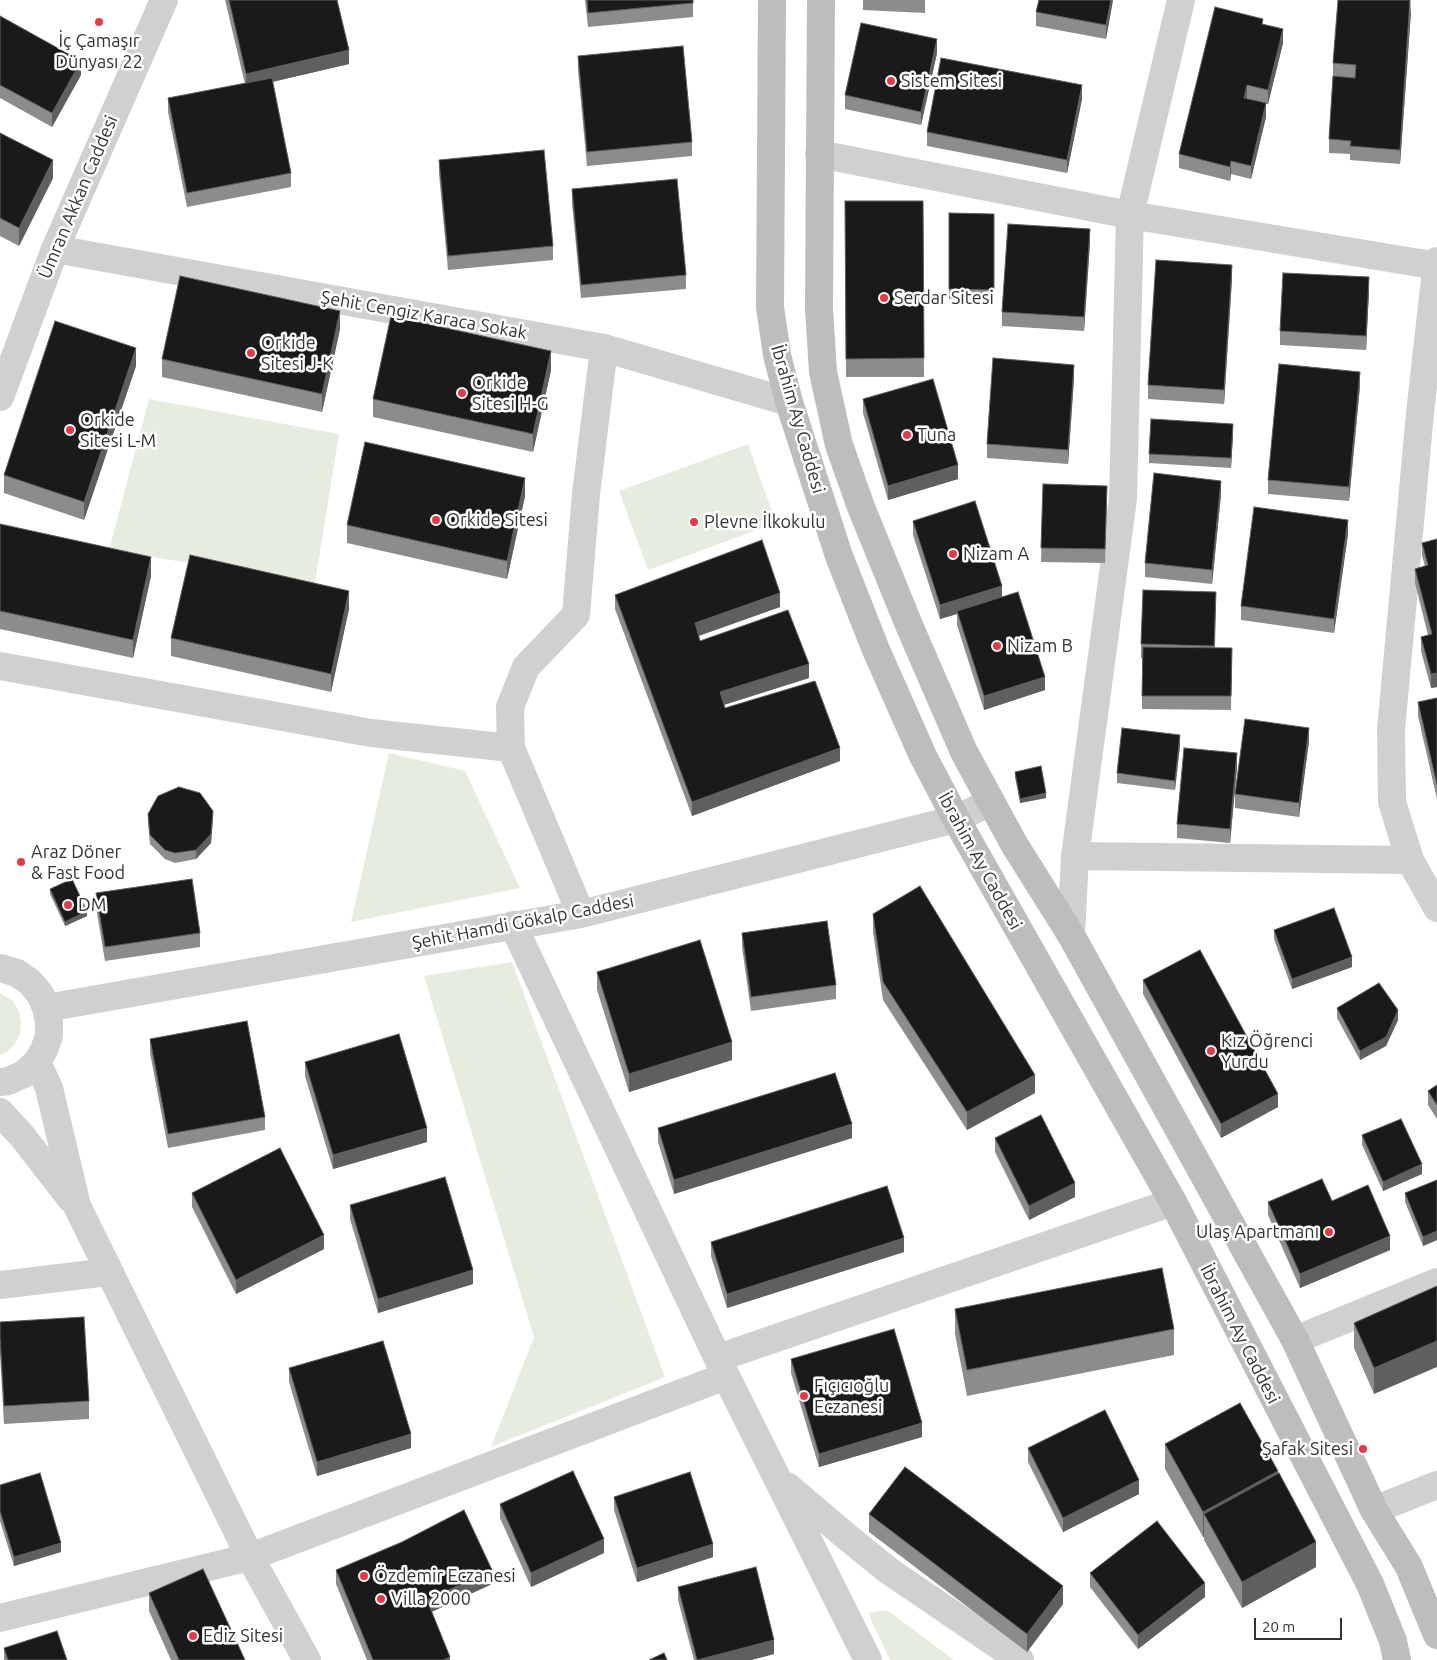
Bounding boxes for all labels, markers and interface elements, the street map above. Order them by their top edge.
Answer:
marker: İç Çamaşır Dünyası 22 [93,16,105,28]
place label: İç Çamaşır Dünyası 22 [55,30,143,72]
place label: Sistem Sitesi [901,70,1002,92]
marker: Sistem Sitesi [885,75,897,87]
street label: Ümran Akkan Caddesi [34,112,122,282]
street label: Şehit Cengiz Karaca Sokak [319,286,529,344]
place label: Serdar Sitesi [894,287,994,309]
marker: Serdar Sitesi [878,292,890,304]
place label: Orkide Sitesi J-K [261,332,333,374]
street label: İbrahim Ay Caddesi [766,342,830,496]
marker: Orkide Sitesi J-K [245,347,257,359]
place label: Orkide Sitesi H-G [472,372,549,414]
marker: Orkide Sitesi H-G [456,387,468,399]
place label: Orkide Sitesi L-M [80,409,156,452]
marker: Orkide Sitesi L-M [64,424,76,436]
place label: Tuna [917,424,956,446]
marker: Tuna [901,429,913,441]
place label: Orkide Sitesi [446,509,548,531]
place label: Plevne İlkokulu [704,511,825,533]
marker: Orkide Sitesi [430,514,442,526]
marker: Plevne İlkokulu [688,516,700,528]
place label: Nizam A [963,543,1029,565]
marker: Nizam A [947,548,959,560]
place label: Nizam B [1007,635,1073,657]
marker: Nizam B [991,640,1003,652]
street label: İbrahim Ay Caddesi [933,789,1027,933]
place label: Araz Döner & Fast Food [31,841,125,884]
marker: Araz Döner & Fast Food [15,856,27,868]
street label: Şehit Hamdi Gökalp Caddesi [410,890,636,954]
place label: DM [78,894,106,916]
marker: DM [62,899,74,911]
place label: Kız Öğrenci Yurdu [1221,1030,1313,1072]
marker: Kız Öğrenci Yurdu [1205,1045,1217,1057]
place label: Ulaş Apartmanı [1196,1221,1319,1243]
marker: Ulaş Apartmanı [1323,1226,1335,1238]
street label: İbrahim Ay Caddesi [1196,1261,1284,1407]
place label: Fıçıcıoğlu Eczanesi [814,1375,889,1418]
marker: Fıçıcıoğlu Eczanesi [798,1390,810,1402]
place label: Şafak Sitesi [1262,1438,1353,1460]
marker: Şafak Sitesi [1357,1443,1369,1455]
place label: Özdemir Eczanesi [374,1565,516,1587]
marker: Özdemir Eczanesi [358,1570,370,1582]
place label: Villa 2000 [391,1588,471,1610]
marker: Villa 2000 [375,1593,387,1605]
scale bar [1257,1608,1344,1640]
text: 20 m [1262,1618,1295,1635]
place label: Ediz Sitesi [203,1625,283,1647]
marker: Ediz Sitesi [187,1630,199,1642]

